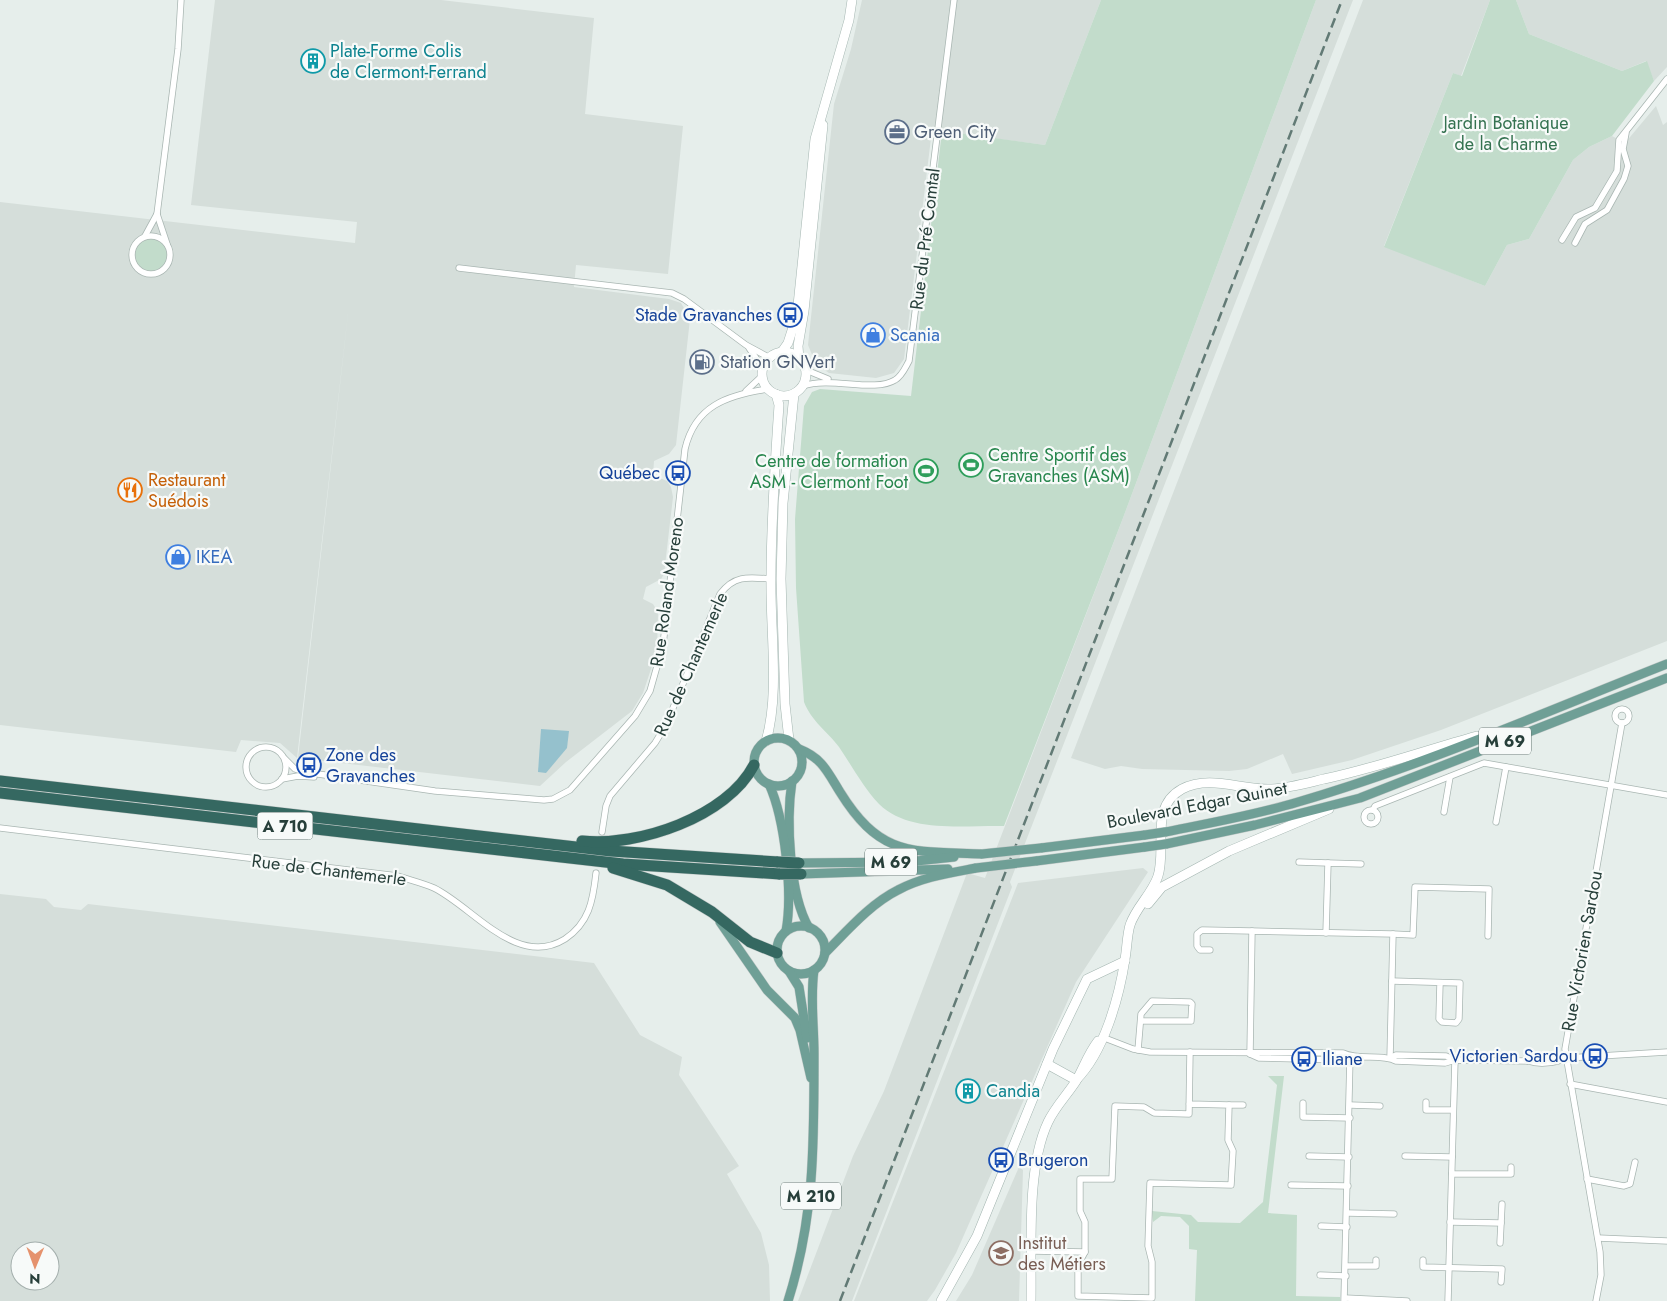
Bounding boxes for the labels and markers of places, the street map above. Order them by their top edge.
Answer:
place label: Plate-Forme Colis de Clermont-Ferrand [330,38,487,85]
building icon: Plate-Forme Colis de Clermont-Ferrand [300,48,326,74]
office icon: Green City [884,119,910,145]
place label: Green City [914,119,997,145]
place label: Stade Gravanches [635,302,772,328]
bus stop icon: Stade Gravanches [777,302,803,328]
shop icon: Scania [860,322,886,348]
place label: Scania [890,322,940,348]
fuel station icon: Station GNVert [689,349,715,375]
place label: Station GNVert [720,349,835,375]
place label: Centre Sportif des Gravanches (ASM) [988,442,1130,489]
place label: Centre de formation ASM - Clermont Foot [750,448,909,495]
sports icon: Centre Sportif des Gravanches (ASM) [958,452,984,478]
sports icon: Centre de formation ASM - Clermont Foot [913,458,939,484]
place label: Québec [599,460,660,486]
bus stop icon: Québec [665,460,691,486]
place label: Restaurant Suédois [148,467,226,514]
restaurant icon: Restaurant Suédois [117,477,143,503]
shop icon: IKEA [165,544,191,570]
place label: IKEA [196,544,232,570]
place label: Zone des Gravanches [326,742,415,789]
bus stop icon: Zone des Gravanches [296,752,322,778]
place label: Victorien Sardou [1449,1043,1578,1069]
bus stop icon: Victorien Sardou [1582,1043,1608,1069]
bus stop icon: Iliane [1291,1046,1317,1072]
place label: Iliane [1322,1046,1363,1072]
building icon: Candia [955,1078,981,1104]
place label: Candia [986,1078,1040,1104]
bus stop icon: Brugeron [988,1147,1014,1173]
place label: Brugeron [1018,1147,1088,1173]
place label: Institut des Métiers [1018,1230,1106,1277]
school or university icon: Institut des Métiers [988,1240,1014,1266]

